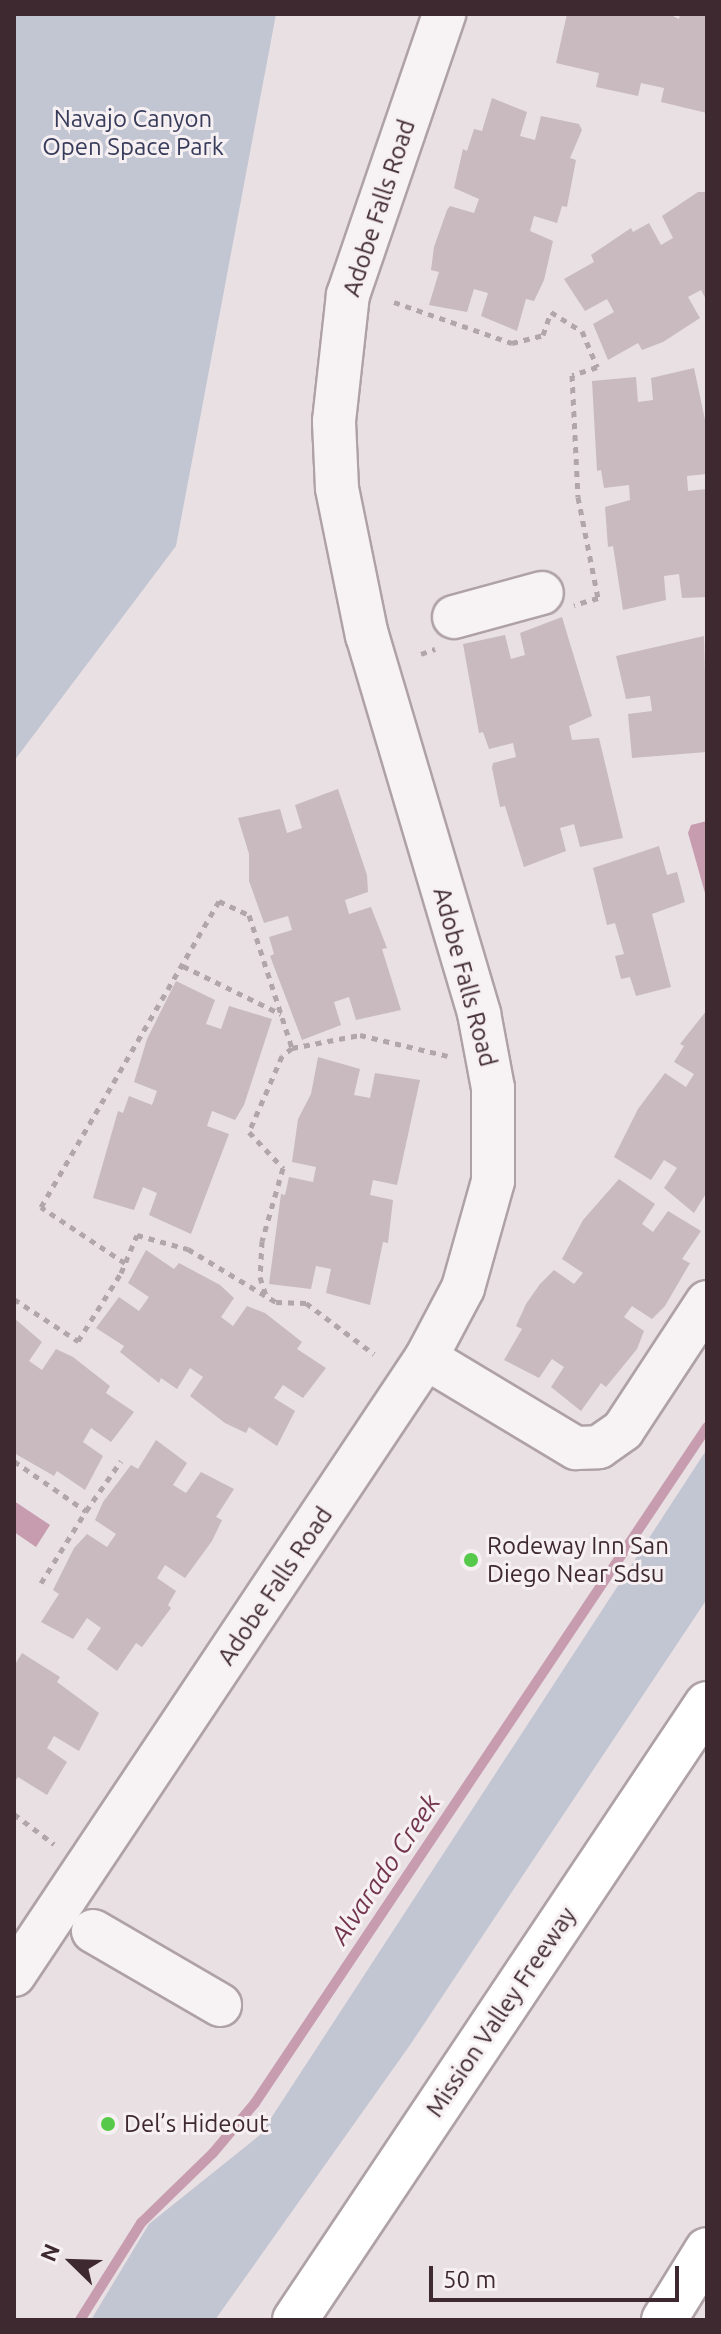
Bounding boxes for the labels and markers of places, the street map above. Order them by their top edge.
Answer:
place label: Rodeway Inn San Diego Near Sdsu [487,1532,669,1588]
marker: Rodeway Inn San Diego Near Sdsu [462,1551,480,1569]
place label: Del’s Hideout [124,2110,269,2138]
marker: Del’s Hideout [99,2115,117,2133]

